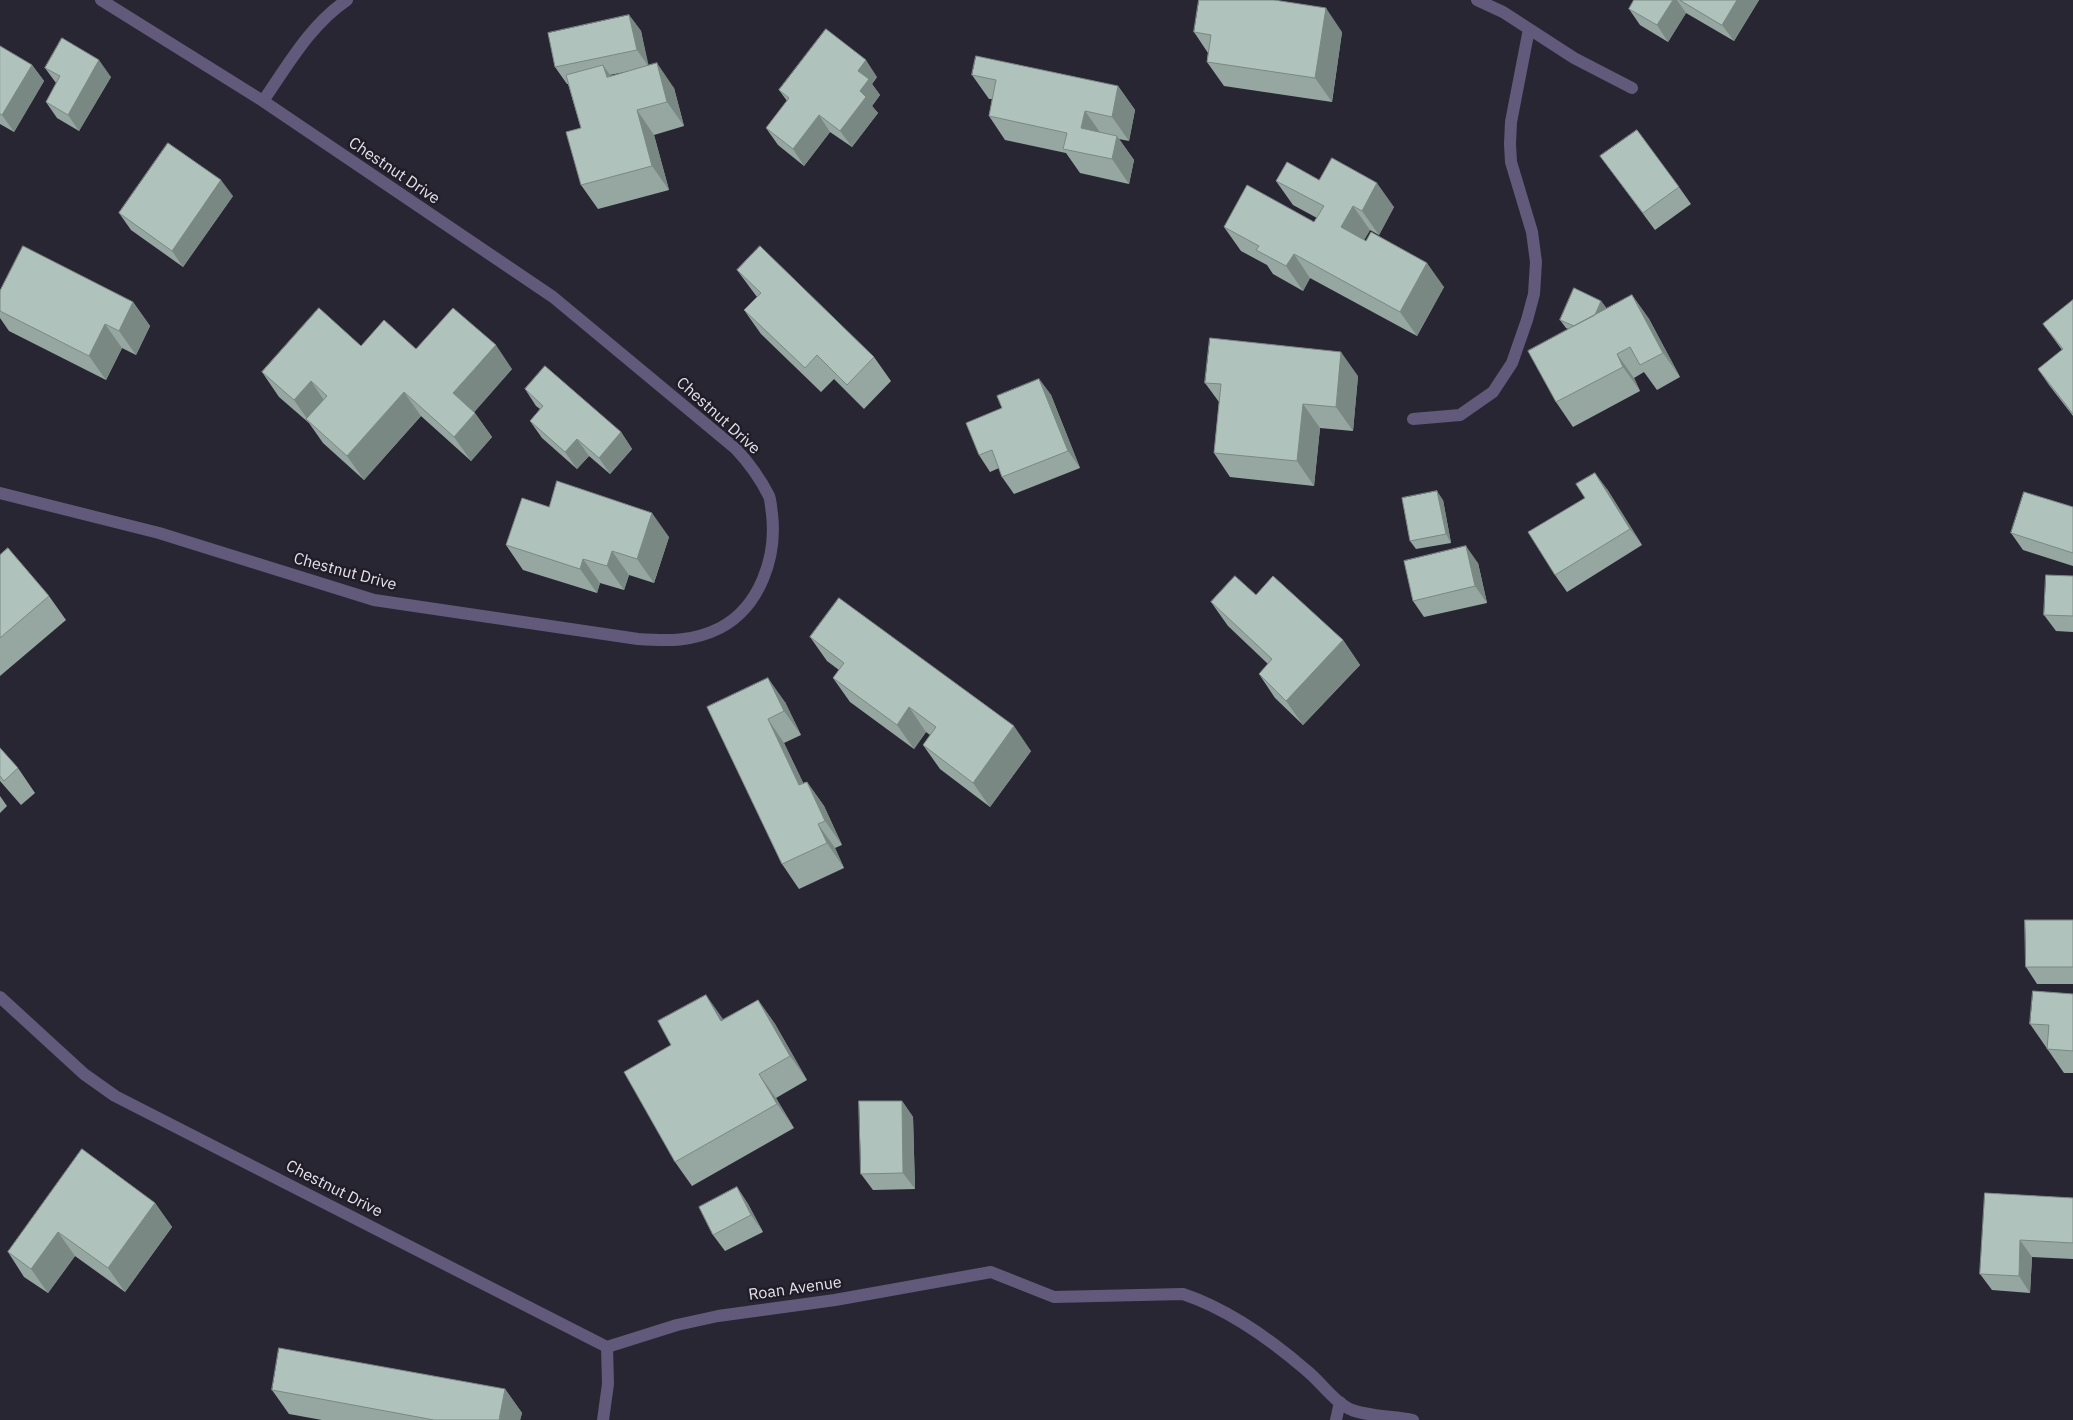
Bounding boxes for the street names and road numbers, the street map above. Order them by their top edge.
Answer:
street label: Chestnut Drive [345,133,443,209]
street label: Chestnut Drive [672,373,764,459]
street label: Chestnut Drive [291,549,399,595]
street label: Chestnut Drive [283,1156,385,1222]
street label: Roan Avenue [747,1273,843,1305]

